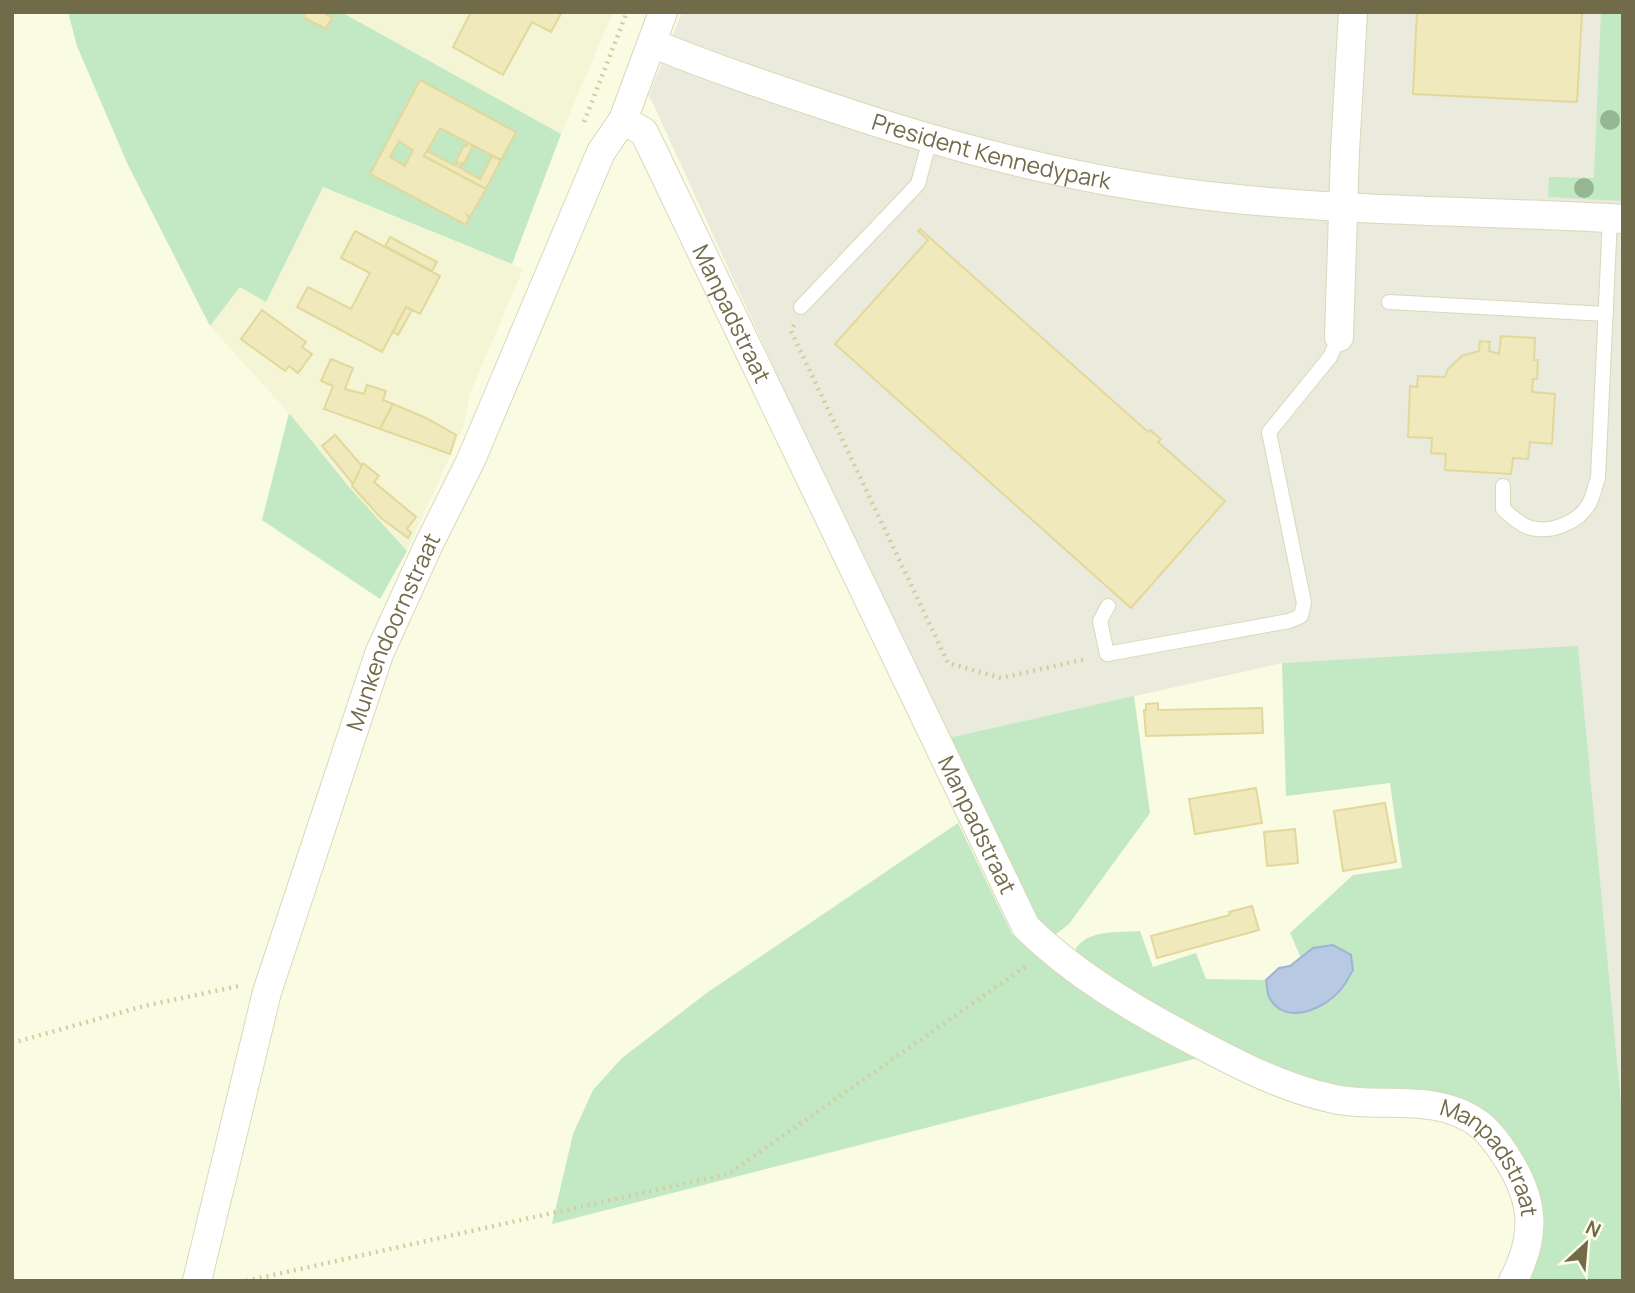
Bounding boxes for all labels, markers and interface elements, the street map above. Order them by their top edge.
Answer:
street label: President Kennedypark [868,105,1114,196]
street label: Manpadstraat [685,239,779,388]
street label: Munkendoornstraat [338,527,447,735]
street label: Manpadstraat [931,750,1025,899]
street label: Manpadstraat [1436,1090,1546,1218]
north arrow [1551,1209,1621,1279]
text: N [1582,1214,1605,1243]

